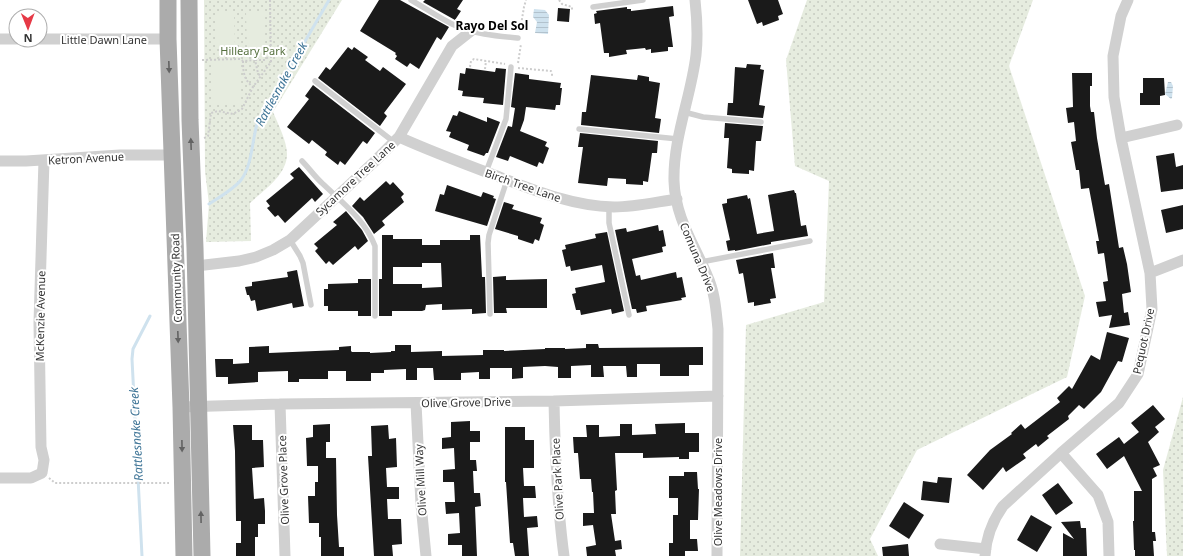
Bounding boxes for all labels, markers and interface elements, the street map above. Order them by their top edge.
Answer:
north arrow [8,8,48,48]
district label: Rayo Del Sol [456,17,528,34]
text: N [24,31,33,46]
street label: Little Dawn Lane [61,32,147,47]
water label: Rattlesnake Creek [251,38,312,129]
park label: Hilleary Park [220,43,286,58]
one-way arrow [166,61,172,74]
one-way arrow [188,137,194,150]
street label: Sycamore Tree Lane [312,137,398,219]
street label: Ketron Avenue [48,149,124,167]
street label: Birch Tree Lane [483,165,563,205]
street label: Comuna Drive [677,220,719,294]
street label: Community Road [167,233,185,323]
street label: McKenzie Avenue [32,270,48,362]
street label: Pequot Drive [1129,307,1157,375]
one-way arrow [175,331,182,343]
water label: Rattlesnake Creek [125,386,147,481]
street label: Olive Grove Drive [421,394,511,410]
street label: Olive Grove Place [274,435,292,525]
street label: Olive Park Place [547,438,567,520]
street label: Olive Meadows Drive [710,438,725,546]
one-way arrow [178,440,185,452]
street label: Olive Mill Way [411,443,429,516]
one-way arrow [198,510,204,523]

